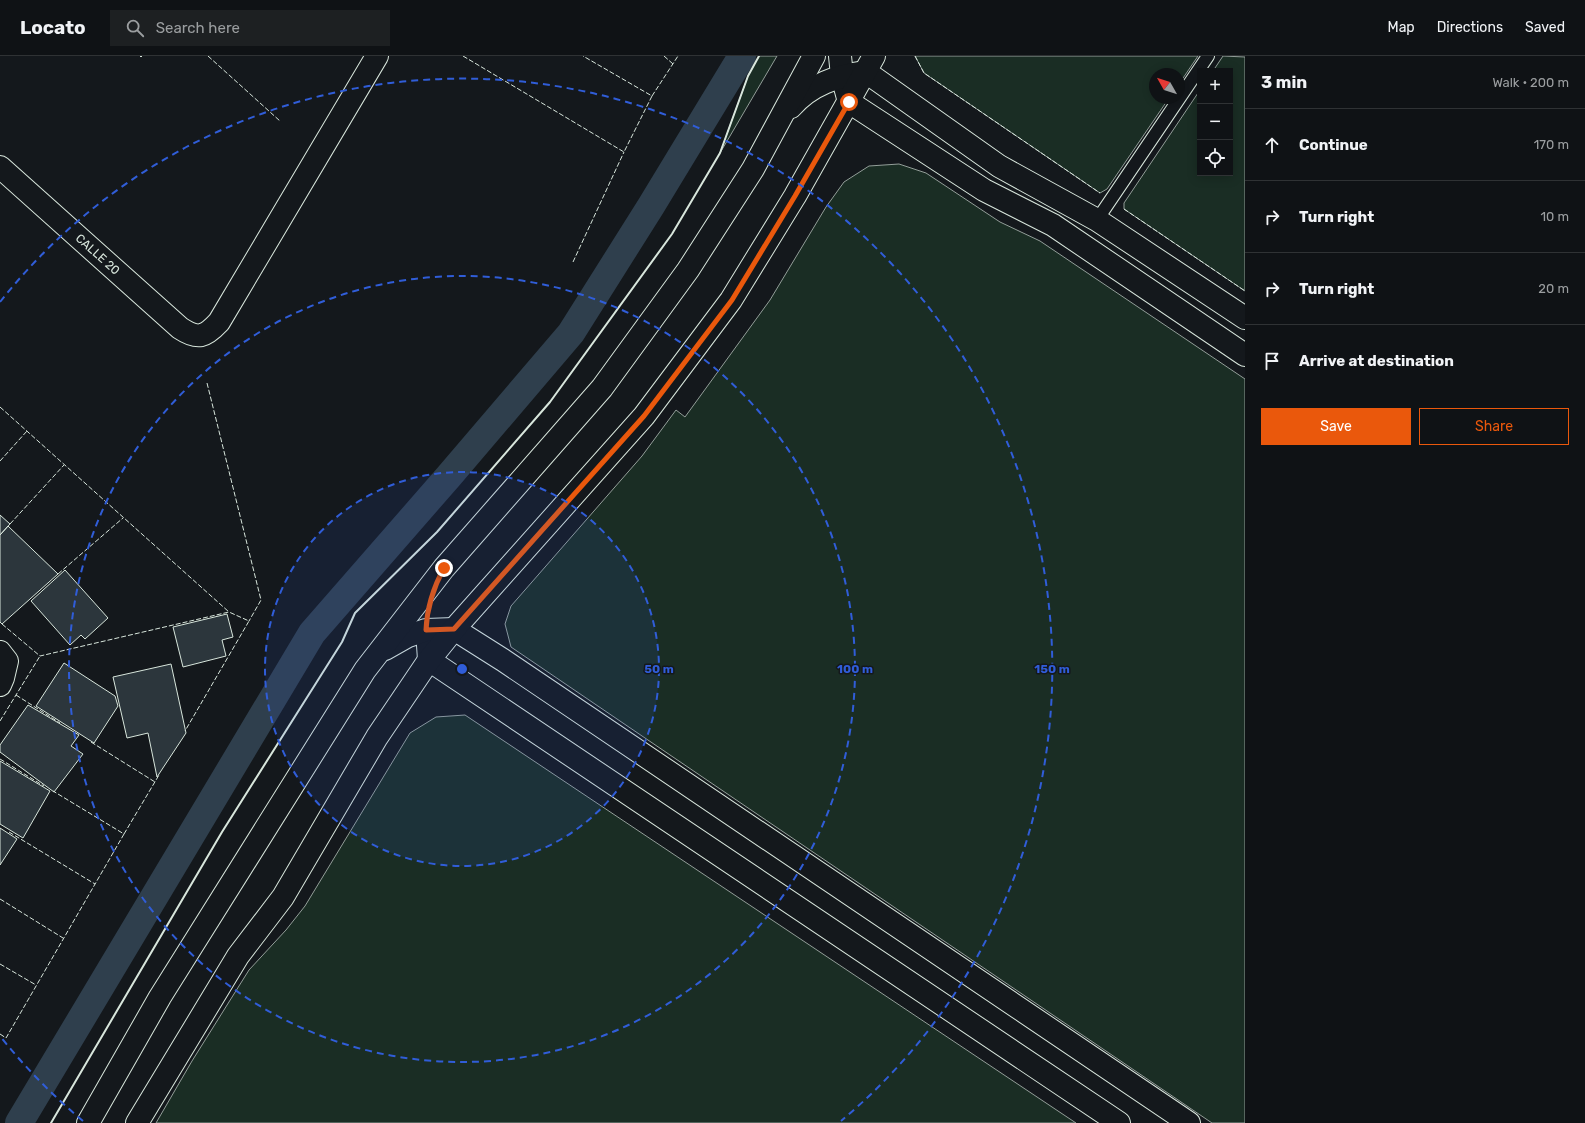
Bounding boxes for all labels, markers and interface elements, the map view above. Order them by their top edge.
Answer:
search box [110,10,390,46]
text: Locato [20,16,86,39]
icon: search [124,17,146,39]
text: Search here [156,19,240,37]
text: Map [1388,19,1415,36]
text: Directions [1437,19,1503,36]
text: Saved [1525,19,1565,36]
north arrow [1149,68,1185,104]
map controls [1197,68,1233,176]
button: + [1197,68,1233,104]
text: 3 min [1261,72,1307,92]
text: Walk · 200 m [1492,75,1569,90]
route start [840,93,858,111]
button: − [1197,104,1233,140]
icon: ahead [1261,134,1283,156]
text: Continue [1299,136,1368,154]
text: 170 m [1534,137,1569,152]
button: locate [1197,140,1233,176]
icon: right [1261,206,1283,228]
text: Turn right [1299,208,1374,226]
text: 10 m [1540,209,1569,224]
street label: CALLE 20 [73,231,123,278]
icon: right [1261,278,1283,300]
text: Turn right [1299,280,1374,298]
text: 20 m [1538,281,1569,296]
icon: arrive [1261,350,1283,372]
text: Arrive at destination [1299,352,1454,370]
button: Save [1261,408,1411,445]
button: Share [1419,408,1569,445]
route end [435,559,453,577]
centre of rings [455,662,469,676]
text: 50 m [644,662,674,676]
text: 100 m [837,662,873,676]
text: 150 m [1034,662,1070,676]

